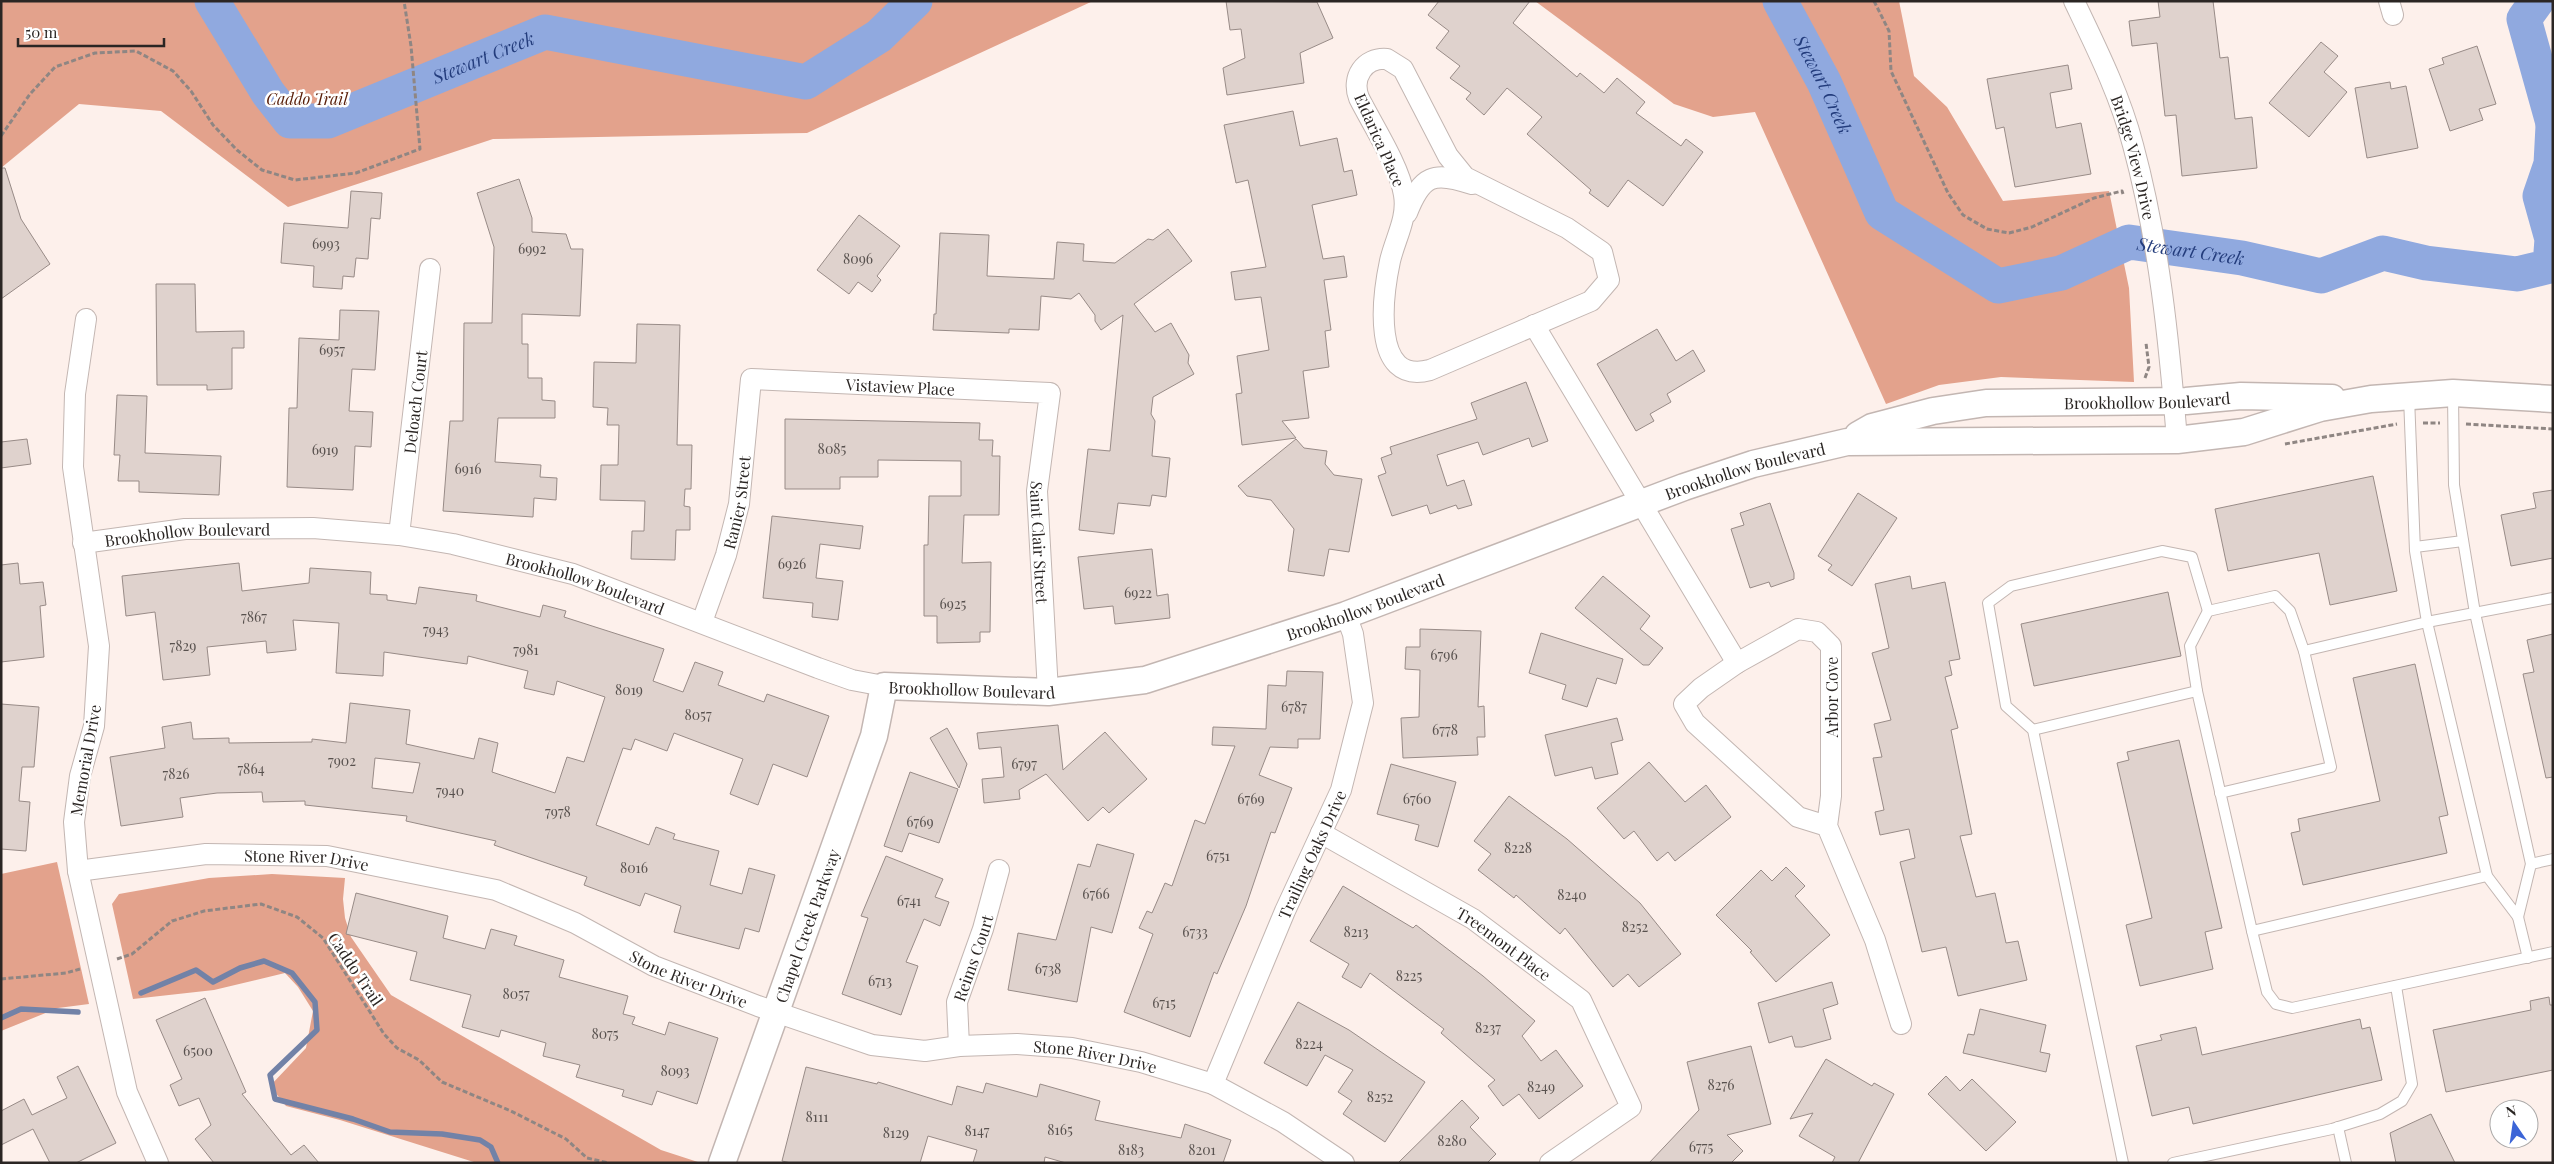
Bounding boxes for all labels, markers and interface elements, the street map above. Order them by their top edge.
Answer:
scale bar [18,15,164,47]
text: 50 m [25,22,58,42]
water label: Stewart Creek [428,26,538,89]
water label: Stewart Creek [1788,30,1858,138]
park label: Caddo Trail [266,88,348,109]
street label: Eldarica Place [1350,90,1410,190]
street label: Bridge View Drive [2107,92,2160,221]
water label: Stewart Creek [2135,231,2246,270]
house number: 6993 [312,234,340,253]
house number: 6992 [518,239,546,258]
house number: 8096 [843,249,873,268]
house number: 6957 [319,340,345,359]
street label: Deloach Court [398,349,431,455]
street label: Vistaview Place [844,373,955,399]
street label: Brookhollow Boulevard [2064,387,2231,413]
street label: Brookhollow Boulevard [1662,437,1827,504]
house number: 8085 [818,439,847,458]
house number: 6919 [312,440,338,459]
street label: Ranier Street [717,454,754,551]
house number: 6916 [455,459,481,478]
street label: Saint Clair Street [1026,480,1054,604]
street label: Brookhollow Boulevard [103,518,270,550]
street label: Brookhollow Boulevard [504,547,668,619]
house number: 6926 [778,554,806,573]
street label: Brookhollow Boulevard [1283,568,1447,644]
house number: 6922 [1124,583,1152,602]
house number: 6925 [940,594,967,613]
house number: 7867 [241,607,267,626]
house number: 7943 [423,620,449,639]
house number: 7829 [170,636,196,655]
house number: 7981 [513,640,539,659]
house number: 6796 [1430,645,1458,664]
street label: Arbor Cove [1821,657,1842,738]
street label: Brookhollow Boulevard [888,676,1056,703]
house number: 8019 [615,680,643,699]
house number: 6787 [1281,697,1307,716]
street label: Memorial Drive [65,703,105,817]
house number: 8057 [684,705,712,724]
house number: 6778 [1432,720,1458,739]
house number: 7902 [328,751,356,770]
house number: 6797 [1011,754,1037,773]
house number: 7864 [237,759,265,778]
house number: 7826 [163,764,189,783]
house number: 7940 [436,781,464,800]
street label: Trailing Oaks Drive [1272,786,1350,922]
house number: 6769 [1237,789,1265,808]
house number: 6760 [1403,789,1431,808]
house number: 7978 [545,802,571,821]
house number: 6769 [906,812,934,831]
house number: 8228 [1504,838,1532,857]
street label: Stone River Drive [244,844,371,875]
street label: Chapel Creek Parkway [769,846,844,1005]
house number: 6751 [1206,846,1230,865]
house number: 8016 [620,858,648,877]
house number: 6766 [1082,884,1110,903]
house number: 8240 [1557,885,1587,904]
house number: 6741 [897,891,921,910]
street label: Treemont Place [1453,902,1556,985]
street label: Reims Court [948,912,997,1004]
house number: 8252 [1622,917,1649,936]
house number: 6733 [1182,922,1208,941]
house number: 8213 [1343,922,1369,941]
street label: Caddo Trail [324,928,388,1010]
street label: Stone River Drive [626,944,751,1012]
house number: 6738 [1035,959,1061,978]
house number: 8225 [1396,966,1422,985]
house number: 6713 [868,971,892,990]
house number: 8057 [502,984,530,1003]
house number: 6715 [1152,993,1176,1012]
house number: 8237 [1475,1018,1501,1037]
house number: 8075 [591,1024,619,1043]
house number: 8224 [1295,1034,1323,1053]
street label: Stone River Drive [1033,1035,1160,1077]
house number: 6500 [183,1041,213,1060]
house number: 8093 [660,1061,690,1080]
house number: 8276 [1708,1075,1734,1094]
house number: 8249 [1527,1077,1555,1096]
house number: 8252 [1367,1087,1394,1106]
north arrow [2489,1099,2539,1149]
text: N [2504,1100,2518,1121]
house number: 8111 [806,1107,828,1126]
house number: 8165 [1047,1120,1073,1139]
house number: 8147 [965,1121,990,1140]
house number: 8129 [883,1123,909,1142]
house number: 8280 [1437,1131,1467,1150]
house number: 6775 [1689,1137,1713,1156]
house number: 8183 [1118,1140,1144,1159]
house number: 8201 [1188,1140,1216,1159]

